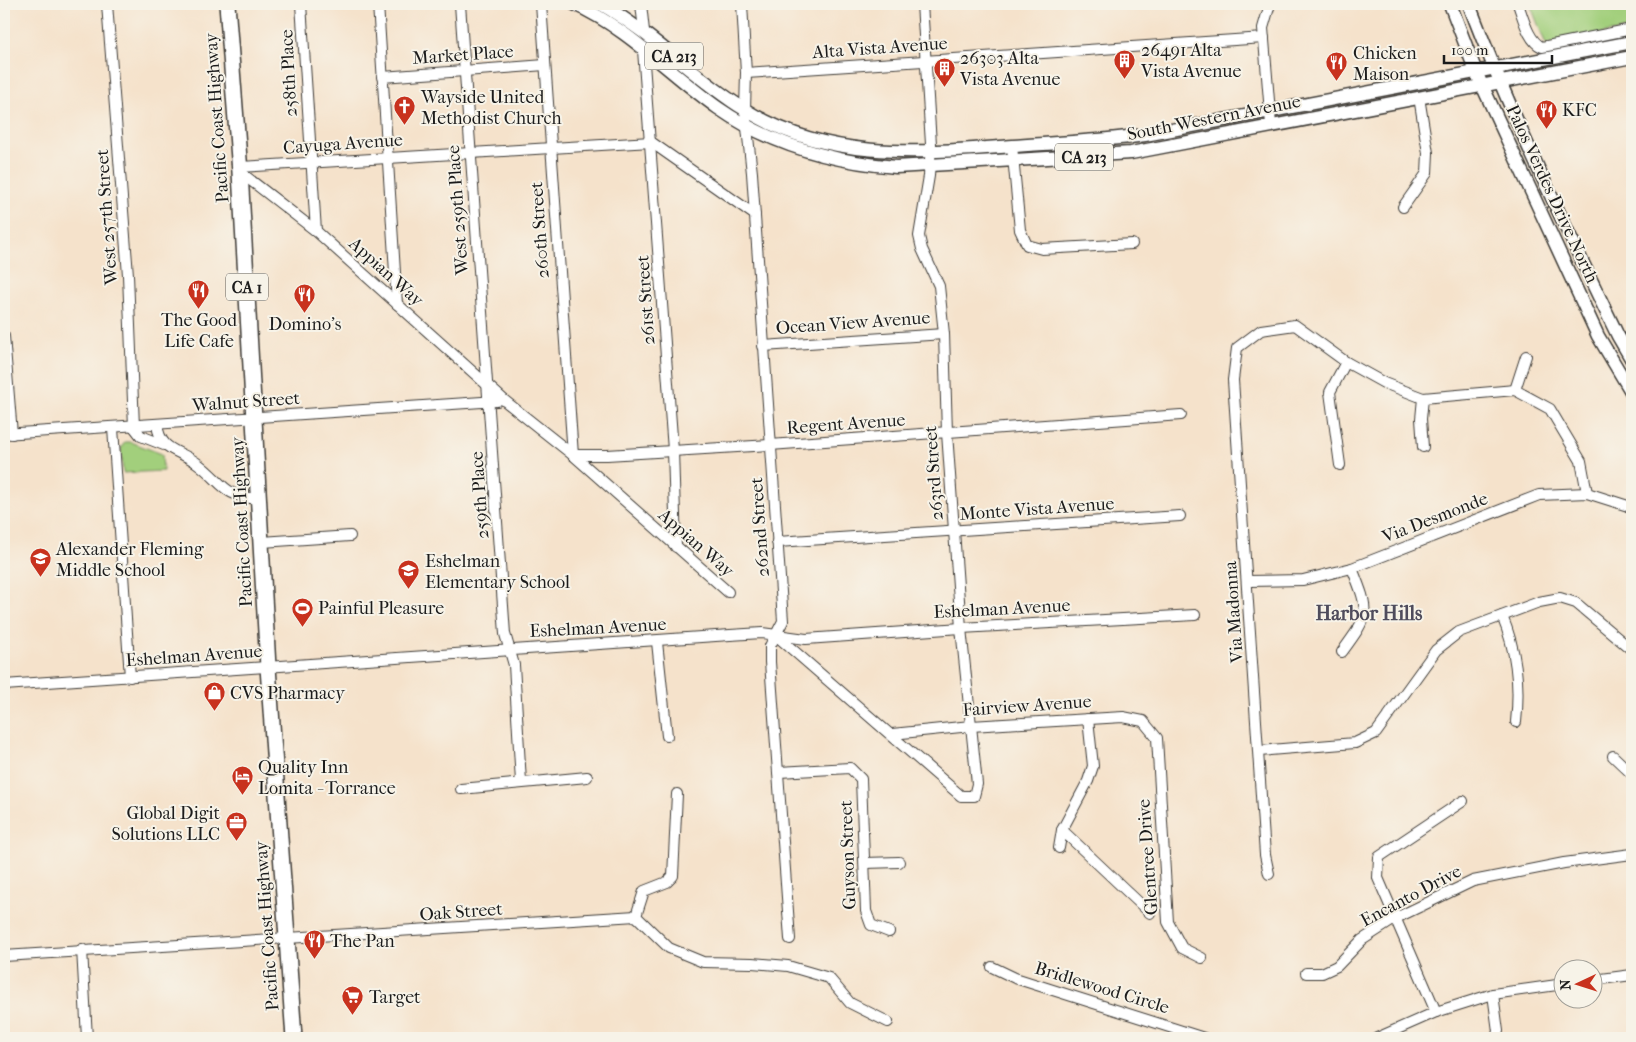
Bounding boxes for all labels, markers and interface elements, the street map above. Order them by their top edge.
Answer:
street label: 258th Place [276,29,302,117]
street label: Pacific Coast Highway [200,31,233,204]
scale bar [1444,32,1551,64]
street label: Alta Vista Avenue [811,33,948,63]
place label: 26491 Alta Vista Avenue [1140,40,1241,82]
street label: Market Place [412,41,514,69]
text: 100 m [1451,41,1489,59]
road number: CA 213 [645,42,703,70]
place label: Chicken Maison [1353,43,1417,85]
place label: 26303 Alta Vista Avenue [959,48,1060,90]
building icon: 26491 Alta Vista Avenue [1113,48,1137,79]
restaurant icon: Chicken Maison [1325,51,1349,82]
building icon: 26303 Alta Vista Avenue [932,56,956,87]
place label: Wayside United Methodist Church [420,87,562,129]
street label: South Western Avenue [1126,91,1303,145]
church icon: Wayside United Methodist Church [393,95,417,126]
restaurant icon: KFC [1534,98,1558,129]
place label: KFC [1562,100,1597,121]
street label: Palos Verdes Drive North [1501,102,1603,286]
street label: Cayuga Avenue [282,129,404,159]
street label: West 259th Place [443,144,473,277]
road number: CA 213 [1055,144,1113,170]
street label: West 257th Street [92,148,122,287]
street label: 260th Street [526,180,554,279]
street label: Appian Way [344,232,429,312]
street label: 261st Street [632,254,660,346]
road number: CA 1 [226,274,268,300]
restaurant icon: The Good Life Cafe [187,278,211,309]
restaurant icon: Domino's [293,282,317,313]
street label: Ocean View Avenue [775,307,931,339]
place label: The Good Life Cafe [161,310,237,352]
place label: Domino's [269,314,342,335]
street label: Walnut Street [190,388,301,416]
street label: Regent Avenue [786,409,906,439]
street label: 263rd Street [920,424,948,521]
street label: Pacific Coast Highway [227,435,257,608]
street label: 259th Place [466,450,494,540]
street label: 262nd Street [746,476,774,578]
street label: Via Desmonde [1378,488,1491,548]
street label: Monte Vista Avenue [959,493,1115,525]
street label: Appian Way [653,504,739,582]
place label: Alexander Fleming Middle School [55,539,204,581]
school or university icon: Alexander Fleming Middle School [28,547,52,578]
place label: Eshelman Elementary School [425,551,570,593]
school or university icon: Eshelman Elementary School [397,559,421,590]
street label: Via Madonna [1220,560,1248,665]
street label: Eshelman Avenue [933,595,1071,623]
sports icon: Painful Pleasure [290,596,314,627]
place label: Painful Pleasure [318,598,444,619]
district label: Harbor Hills [1315,602,1423,625]
street label: Eshelman Avenue [529,614,667,642]
street label: Eshelman Avenue [125,641,263,671]
shop icon: CVS Pharmacy [202,681,226,712]
place label: CVS Pharmacy [230,683,346,704]
street label: Fairview Avenue [962,691,1092,721]
place label: Quality Inn Lomita - Torrance [258,757,396,799]
hotel icon: Quality Inn Lomita - Torrance [230,765,254,796]
street label: Glentree Drive [1133,798,1163,916]
street label: Guyson Street [836,799,860,910]
place label: Global Digit Solutions LLC [111,803,221,845]
office icon: Global Digit Solutions LLC [224,811,248,842]
street label: Pacific Coast Highway [250,839,283,1012]
street label: Encanto Drive [1357,861,1465,931]
street label: Oak Street [419,899,504,925]
restaurant icon: The Pan [302,929,326,960]
place label: The Pan [330,931,395,952]
street label: Bridlewood Circle [1032,958,1172,1018]
north arrow [1554,960,1604,1010]
text: N [1557,979,1574,991]
supermarket icon: Target [341,985,365,1016]
place label: Target [369,987,421,1008]

